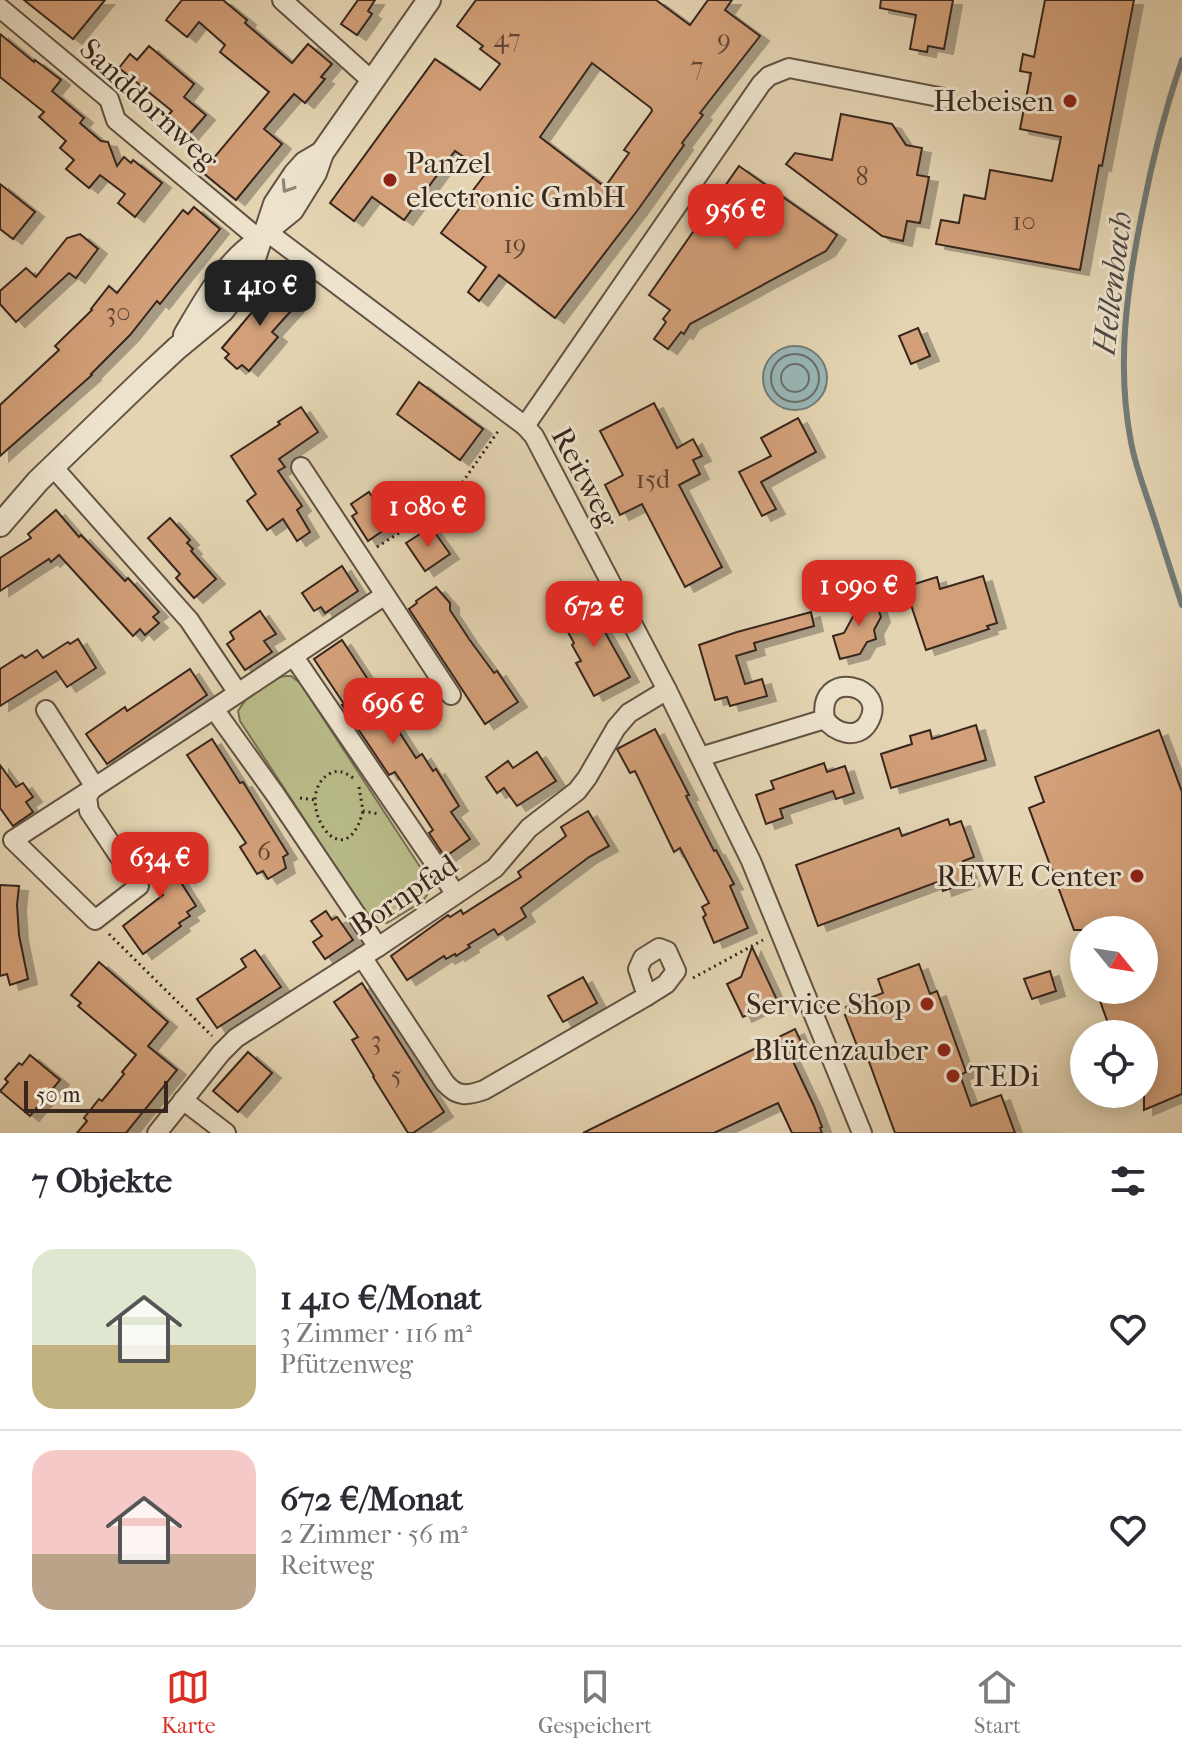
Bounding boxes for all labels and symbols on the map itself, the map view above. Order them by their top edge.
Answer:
house number: 47 [493,23,521,54]
house number: 9 [717,24,731,55]
street label: Sanddornweg [72,31,226,178]
house number: 7 [691,51,703,82]
place label: Hebeisen [933,84,1055,119]
marker: Hebeisen [1061,92,1079,110]
place label: Panzel electronic GmbH [406,146,626,215]
house number: 8 [855,161,869,192]
marker: Panzel electronic GmbH [381,171,399,189]
one-way arrow [281,178,296,192]
pin: 956 € [680,184,792,252]
house number: 10 [1012,206,1036,237]
water label: Hellenbach [1085,209,1140,359]
house number: 19 [504,229,526,260]
pin: 1 410 € [186,260,334,328]
house number: 30 [105,297,131,328]
street label: Reitweg [544,421,626,534]
house number: 15d [636,464,671,495]
pin: 1 080 € [354,481,502,549]
pin: 1 090 € [785,560,933,628]
pin: 672 € [538,581,650,649]
pin: 696 € [337,678,449,746]
pin: 634 € [104,832,216,900]
house number: 6 [257,836,272,867]
street label: Bornpfad [344,847,465,944]
place label: REWE Center [936,859,1121,894]
marker: REWE Center [1128,867,1146,885]
north arrow [1070,916,1158,1004]
place label: Service Shop [746,987,911,1022]
marker: Service Shop [918,995,936,1013]
house number: 3 [371,1025,381,1056]
place label: Blütenzauber [753,1033,928,1068]
marker: Blütenzauber [935,1041,953,1059]
place label: TEDi [969,1059,1039,1094]
house number: 5 [390,1060,402,1091]
marker: TEDi [944,1067,962,1085]
scale bar [24,1077,168,1113]

